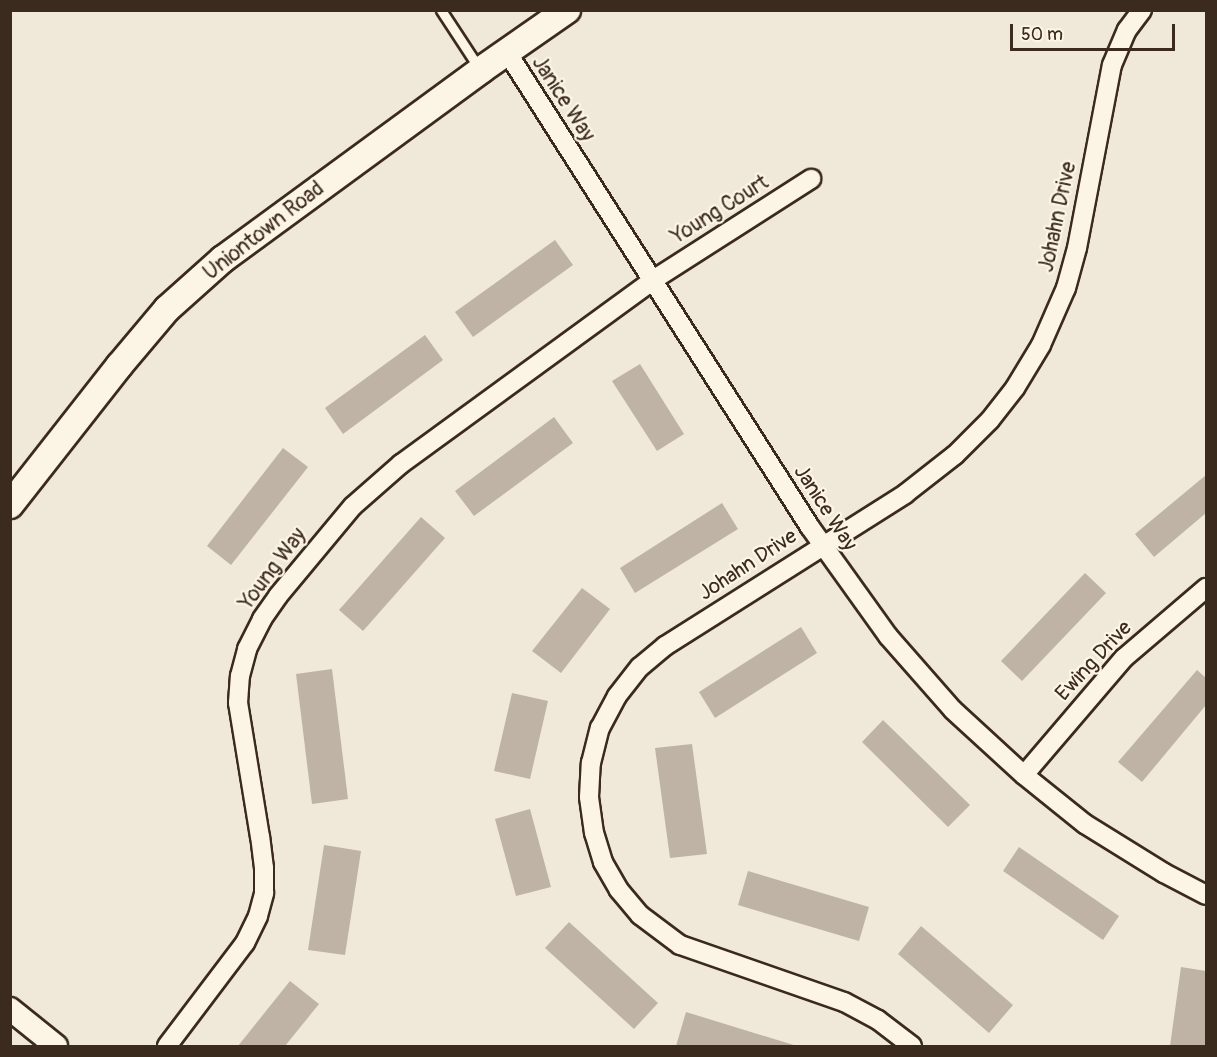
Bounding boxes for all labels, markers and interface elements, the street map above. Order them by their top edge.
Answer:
scale bar [1013,12,1178,50]
text: 50 m [1021,23,1063,46]
street label: Janice Way [526,51,600,147]
street label: Johahn Drive [1034,160,1082,274]
street label: Young Court [667,170,773,250]
street label: Uniontown Road [199,176,329,286]
street label: Janice Way [788,460,862,556]
street label: Young Way [234,523,312,615]
street label: Johahn Drive [694,524,802,606]
street label: Ewing Drive [1051,616,1137,706]

